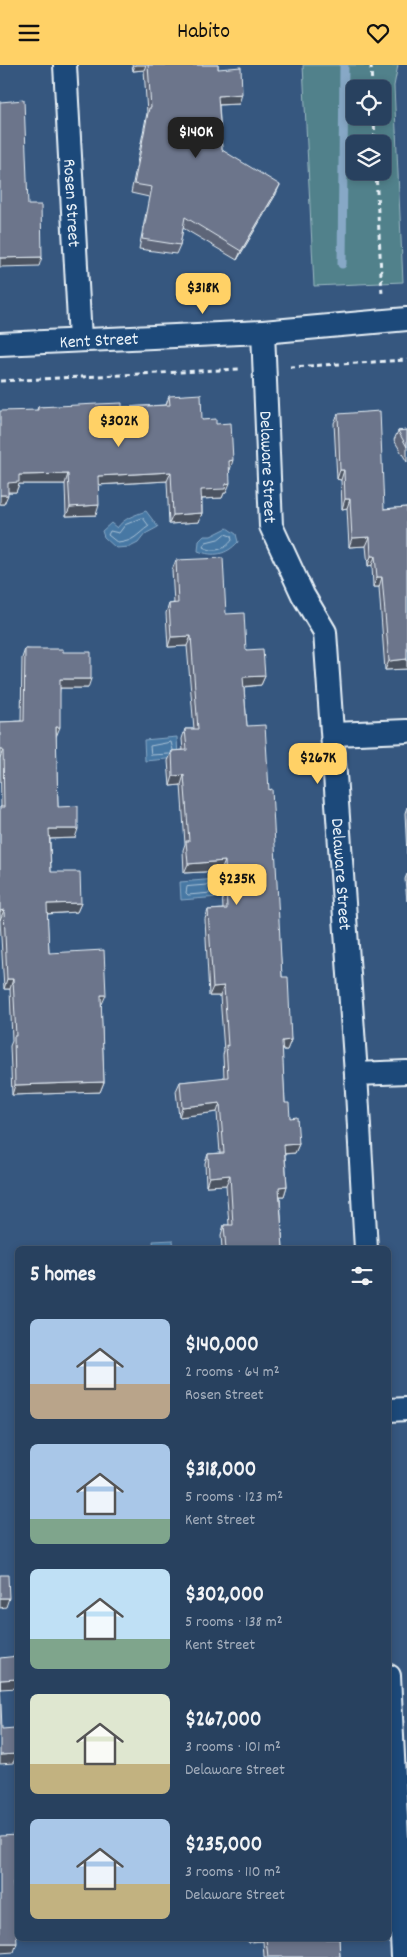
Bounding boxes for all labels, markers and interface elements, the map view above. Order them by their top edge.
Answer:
text: Habito [177,17,230,48]
icon: menu [15,19,43,47]
icon: heart [364,19,392,47]
map controls [346,80,391,180]
button: locate [346,80,391,125]
pin: $140K [161,117,231,159]
text: $140K [179,121,213,144]
button: layers [346,135,391,180]
street label: Rosen Street [55,158,85,248]
pin: $318K [168,273,238,315]
text: $318K [187,277,219,300]
street label: Kent Street [59,328,139,356]
pin: $302K [84,405,154,448]
text: $302K [100,410,138,433]
street label: Delaware Street [251,410,281,524]
pin: $267K [283,743,353,785]
text: $267K [300,747,336,770]
street label: Delaware Street [323,817,356,932]
pin: $235K [202,863,272,906]
text: $235K [218,868,256,891]
text: 5 homes [30,1261,96,1291]
icon: filters [348,1262,376,1290]
text: $140,000 [185,1331,259,1361]
icon: home [70,1339,130,1399]
text: 2 rooms · 64 m² [185,1361,280,1384]
text: Rosen Street [185,1384,264,1407]
text: $318,000 [185,1456,256,1486]
icon: home [70,1464,130,1524]
text: 5 rooms · 123 m² [185,1486,283,1509]
text: Kent Street [185,1509,255,1532]
text: $302,000 [185,1581,264,1611]
icon: home [70,1589,130,1649]
text: 5 rooms · 138 m² [185,1611,282,1634]
text: Kent Street [185,1634,255,1657]
text: $267,000 [185,1706,261,1736]
icon: home [70,1714,130,1774]
text: 3 rooms · 101 m² [185,1736,281,1759]
text: Delaware Street [185,1759,285,1782]
text: $235,000 [185,1831,262,1861]
icon: home [70,1839,130,1899]
text: 3 rooms · 110 m² [185,1861,281,1884]
text: Delaware Street [185,1884,285,1907]

